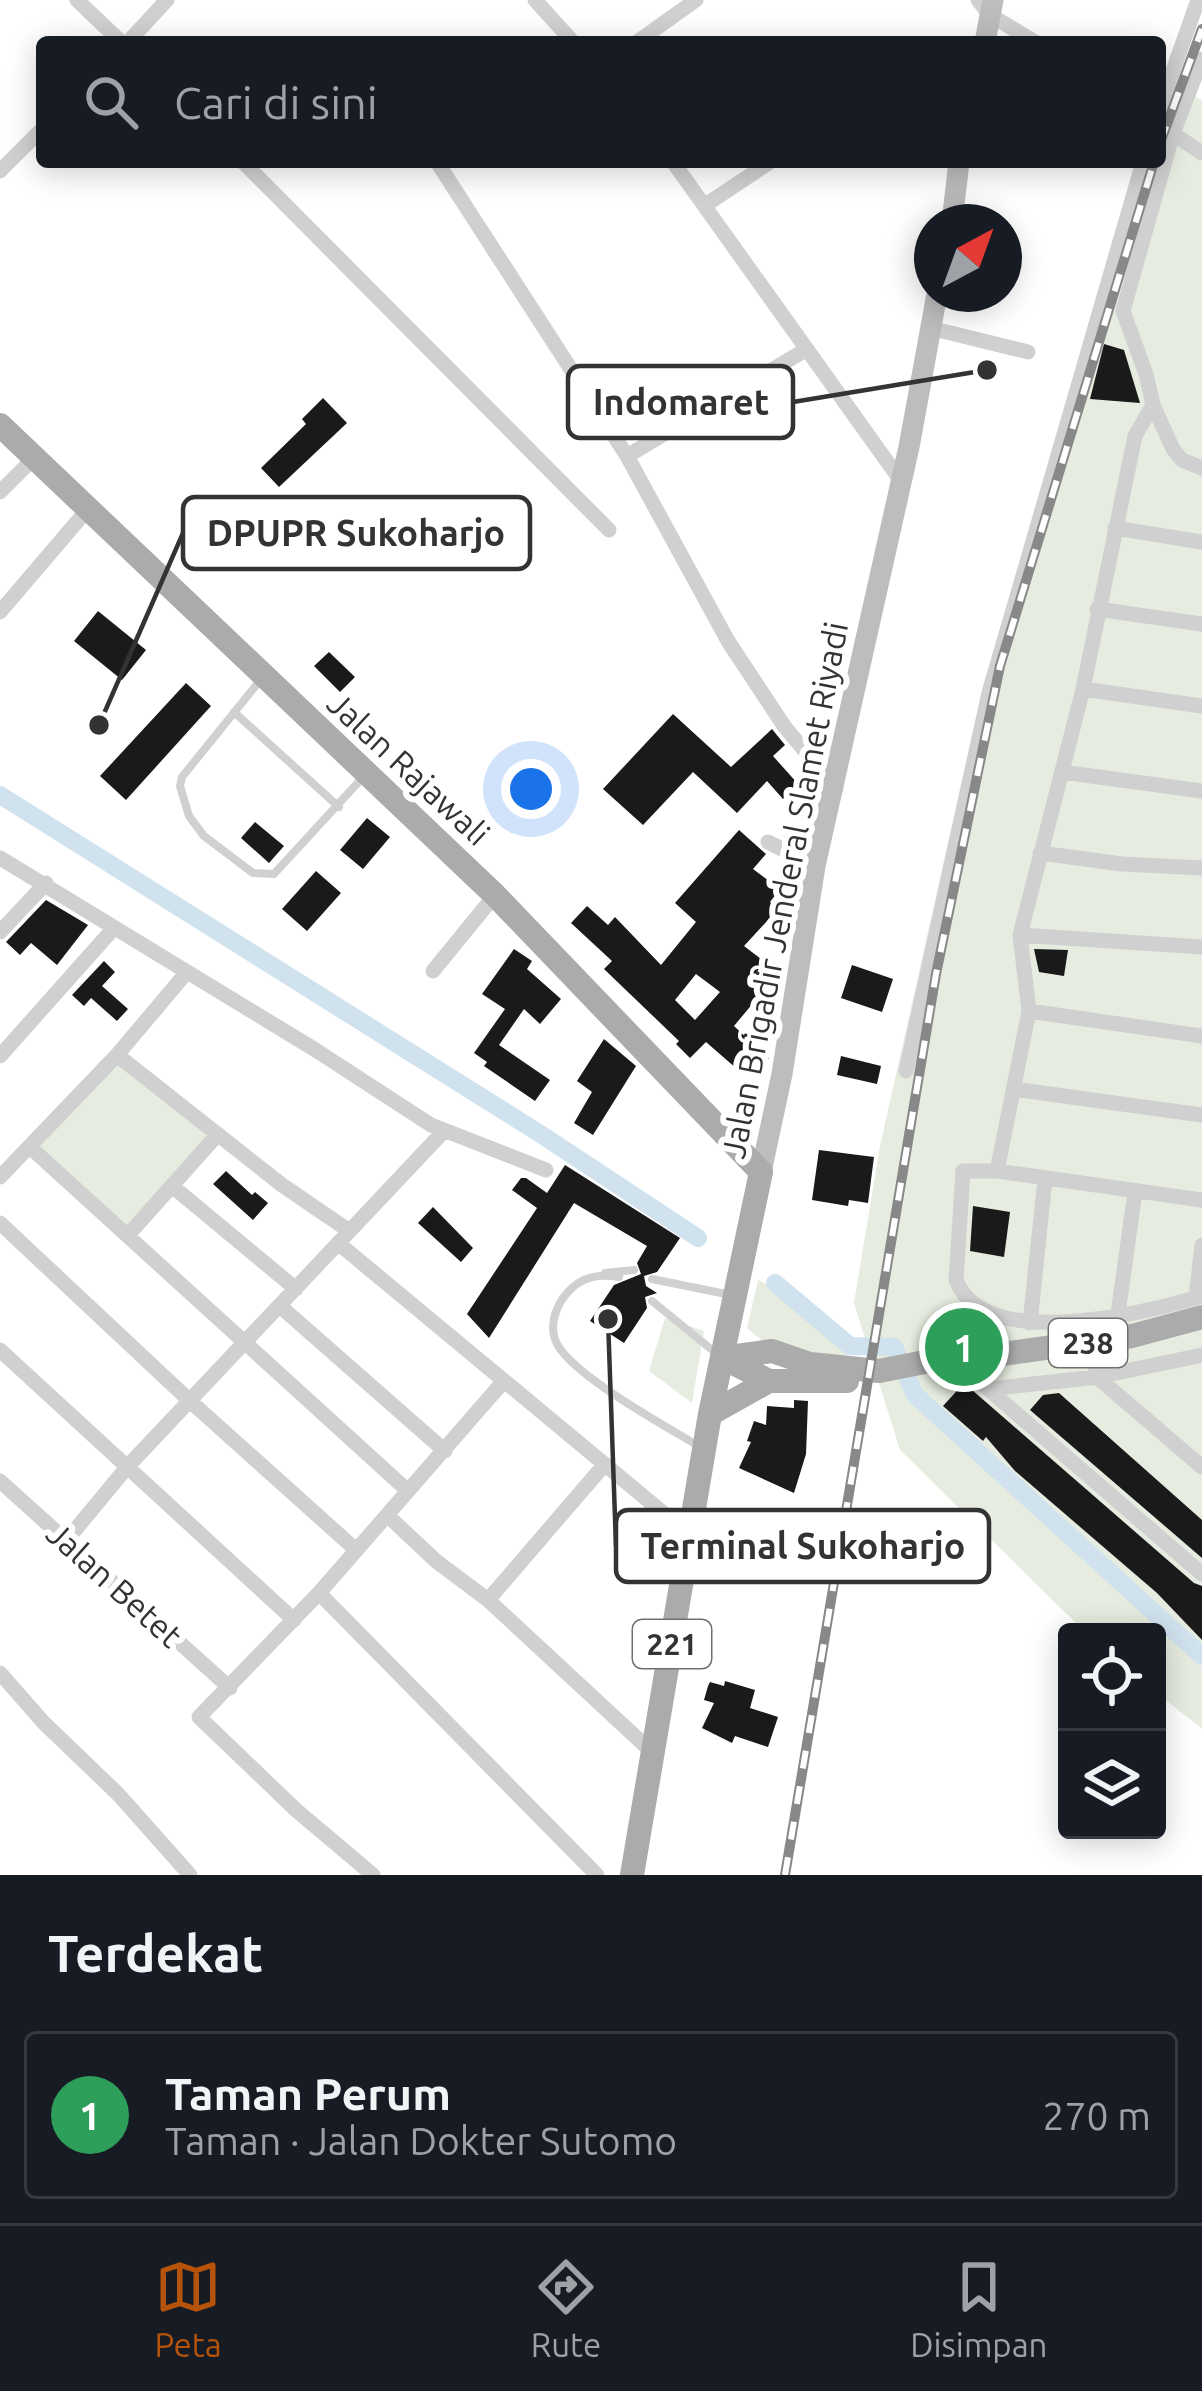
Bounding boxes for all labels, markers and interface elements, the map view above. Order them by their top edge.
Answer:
search box [36,36,1166,168]
icon: search [78,69,144,135]
text: Cari di sini [174,77,378,128]
north arrow [914,204,1022,312]
callout: Indomaret [568,366,793,438]
text: Indomaret [593,381,769,422]
callout: DPUPR Sukoharjo [183,497,530,569]
text: DPUPR Sukoharjo [207,512,505,553]
street label: Jalan Brigadir Jenderal Slamet Riyadi [714,619,854,1161]
street label: Jalan Rajawali [321,684,497,852]
your location [501,759,561,819]
pin: 1 [925,1302,1003,1392]
road number: 238 [1049,1319,1127,1367]
callout: Terminal Sukoharjo [616,1510,989,1582]
street label: Jalan Betet [40,1514,190,1654]
text: Terminal Sukoharjo [640,1525,966,1566]
road number: 221 [633,1620,711,1668]
map controls [1058,1623,1166,1839]
button: locate [1058,1623,1166,1731]
button: layers [1058,1731,1166,1839]
text: Terdekat [48,1924,263,1982]
text: Taman Perum [165,2068,451,2119]
text: 1 [79,2094,101,2137]
text: 270 m [1042,2094,1151,2137]
text: Taman · Jalan Dokter Sutomo [165,2119,677,2162]
tab: Peta [155,2254,222,2363]
tab: Rute [531,2254,601,2363]
tab: Disimpan [910,2254,1047,2363]

